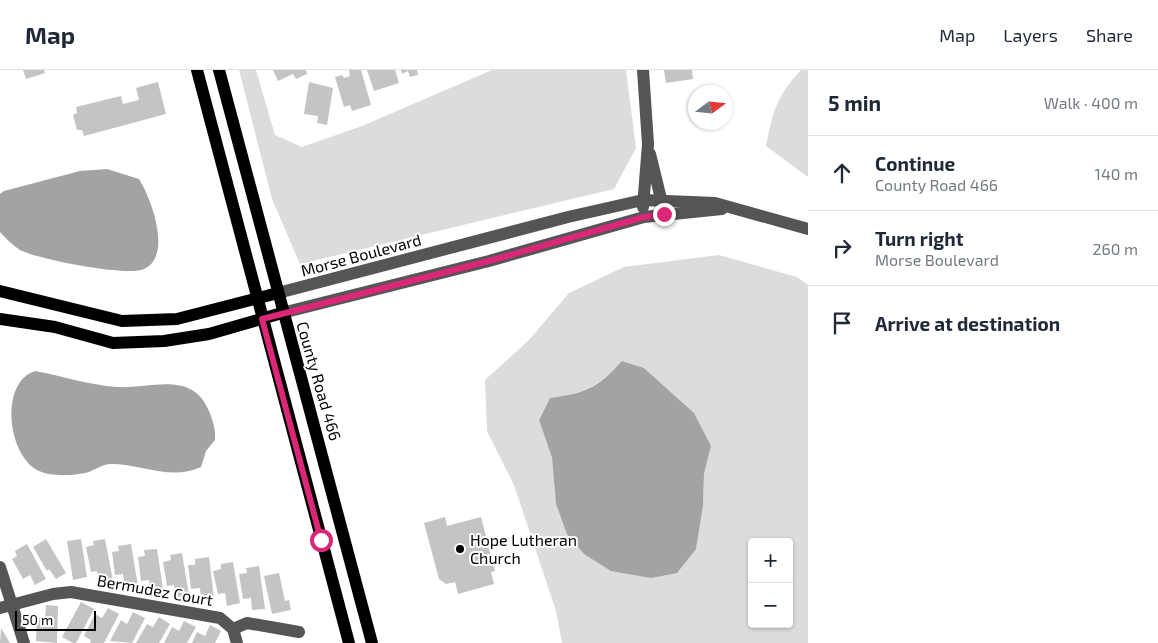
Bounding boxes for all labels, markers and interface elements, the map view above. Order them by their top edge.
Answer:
text: Map [25,20,75,49]
text: Map [939,24,975,46]
text: Layers [1003,24,1058,46]
text: Share [1086,24,1133,46]
north arrow [688,85,733,130]
text: 5 min [828,90,881,115]
text: Walk · 400 m [1044,93,1138,112]
text: Continue [875,152,955,175]
icon: ahead [828,159,856,187]
text: 140 m [1095,164,1138,183]
text: County Road 466 [875,175,998,194]
route end [653,203,676,226]
text: Turn right [875,227,963,250]
street label: Morse Boulevard [299,229,423,280]
icon: right [828,234,856,262]
text: 260 m [1093,239,1138,258]
text: Morse Boulevard [875,250,999,269]
icon: arrive [828,309,856,337]
text: Arrive at destination [875,312,1060,335]
street label: County Road 466 [293,319,346,443]
route start [310,529,333,552]
place label: Hope Lutheran Church [470,530,577,567]
map controls [748,538,793,628]
button: + [748,538,793,583]
marker: Hope Lutheran Church [454,543,466,555]
street label: Bermudez Court [96,570,215,609]
button: − [748,583,793,628]
scale bar [15,608,96,631]
text: 50 m [22,611,53,628]

